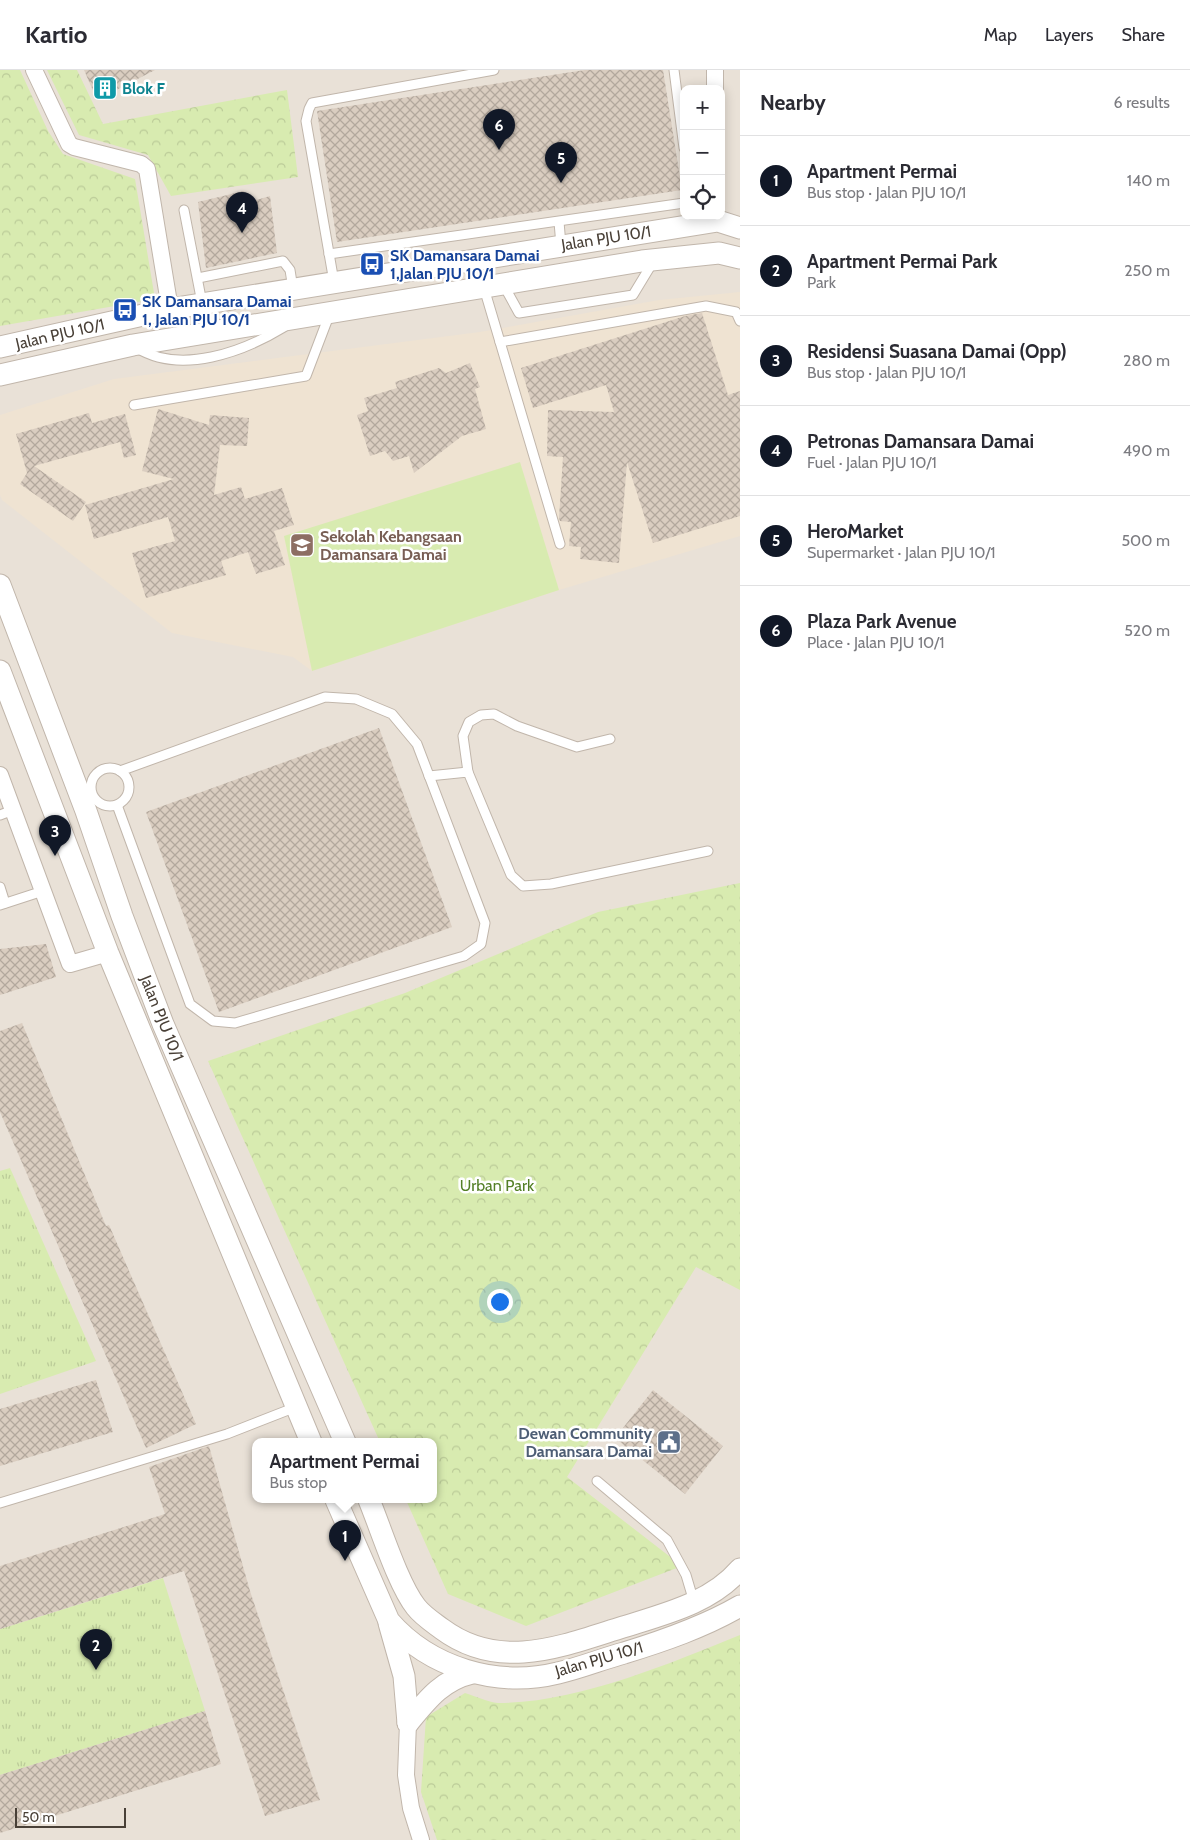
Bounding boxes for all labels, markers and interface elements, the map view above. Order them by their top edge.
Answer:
text: Kartio [25,20,88,49]
text: Map [984,24,1017,46]
text: Layers [1045,24,1094,46]
text: Share [1122,24,1165,46]
building icon: Blok F [92,75,118,101]
place label: Blok F [122,79,166,98]
map controls [680,85,725,220]
button: + [680,85,725,130]
text: Nearby [760,90,826,115]
text: 6 results [1114,93,1170,112]
pin: 6 [483,109,515,150]
button: − [680,130,725,175]
pin: 5 [545,142,577,183]
text: Apartment Permai [807,160,957,183]
text: 1 [773,171,779,190]
text: 140 m [1127,171,1170,190]
button: locate [680,175,725,220]
text: Bus stop · Jalan PJU 10/1 [807,183,966,202]
pin: 4 [226,192,258,233]
street label: Jalan PJU 10/1 [559,222,652,255]
place label: SK Damansara Damai 1,Jalan PJU 10/1 [390,246,540,283]
text: Apartment Permai Park [807,250,997,273]
bus stop icon: SK Damansara Damai 1,Jalan PJU 10/1 [359,251,385,277]
text: 2 [772,261,780,280]
text: 250 m [1124,261,1170,280]
text: Park [807,273,836,292]
place label: SK Damansara Damai 1, Jalan PJU 10/1 [142,292,292,329]
bus stop icon: SK Damansara Damai 1, Jalan PJU 10/1 [112,297,138,323]
street label: Jalan PJU 10/1 [13,315,106,354]
text: Residensi Suasana Damai (Opp) [807,340,1067,363]
text: 3 [772,351,780,370]
text: 280 m [1123,351,1170,370]
text: Bus stop · Jalan PJU 10/1 [807,363,966,382]
text: Petronas Damansara Damai [807,430,1034,453]
text: 4 [771,441,781,460]
text: 490 m [1123,441,1170,460]
text: Fuel · Jalan PJU 10/1 [807,453,937,472]
text: HeroMarket [807,520,904,543]
place label: Sekolah Kebangsaan Damansara Damai [320,527,462,564]
text: 5 [772,531,780,550]
text: 500 m [1121,531,1170,550]
school or university icon: Sekolah Kebangsaan Damansara Damai [289,532,315,558]
text: Supermarket · Jalan PJU 10/1 [807,543,996,562]
text: Plaza Park Avenue [807,610,957,633]
text: 6 [772,621,781,640]
text: 520 m [1124,621,1170,640]
text: Place · Jalan PJU 10/1 [807,633,944,652]
pin: 3 [39,815,71,856]
street label: Jalan PJU 10/1 [136,972,188,1064]
park label: Urban Park [460,1176,535,1195]
your location [487,1289,513,1315]
place label: Dewan Community Damansara Damai [518,1424,652,1461]
public building icon: Dewan Community Damansara Damai [656,1429,682,1455]
popup [252,1438,437,1503]
text: Apartment Permai [269,1450,420,1473]
text: Bus stop [269,1473,327,1492]
pin: 1 [329,1520,361,1561]
pin: 2 [80,1629,112,1670]
street label: Jalan PJU 10/1 [552,1637,645,1681]
scale bar [15,1805,126,1828]
text: 50 m [22,1808,55,1826]

